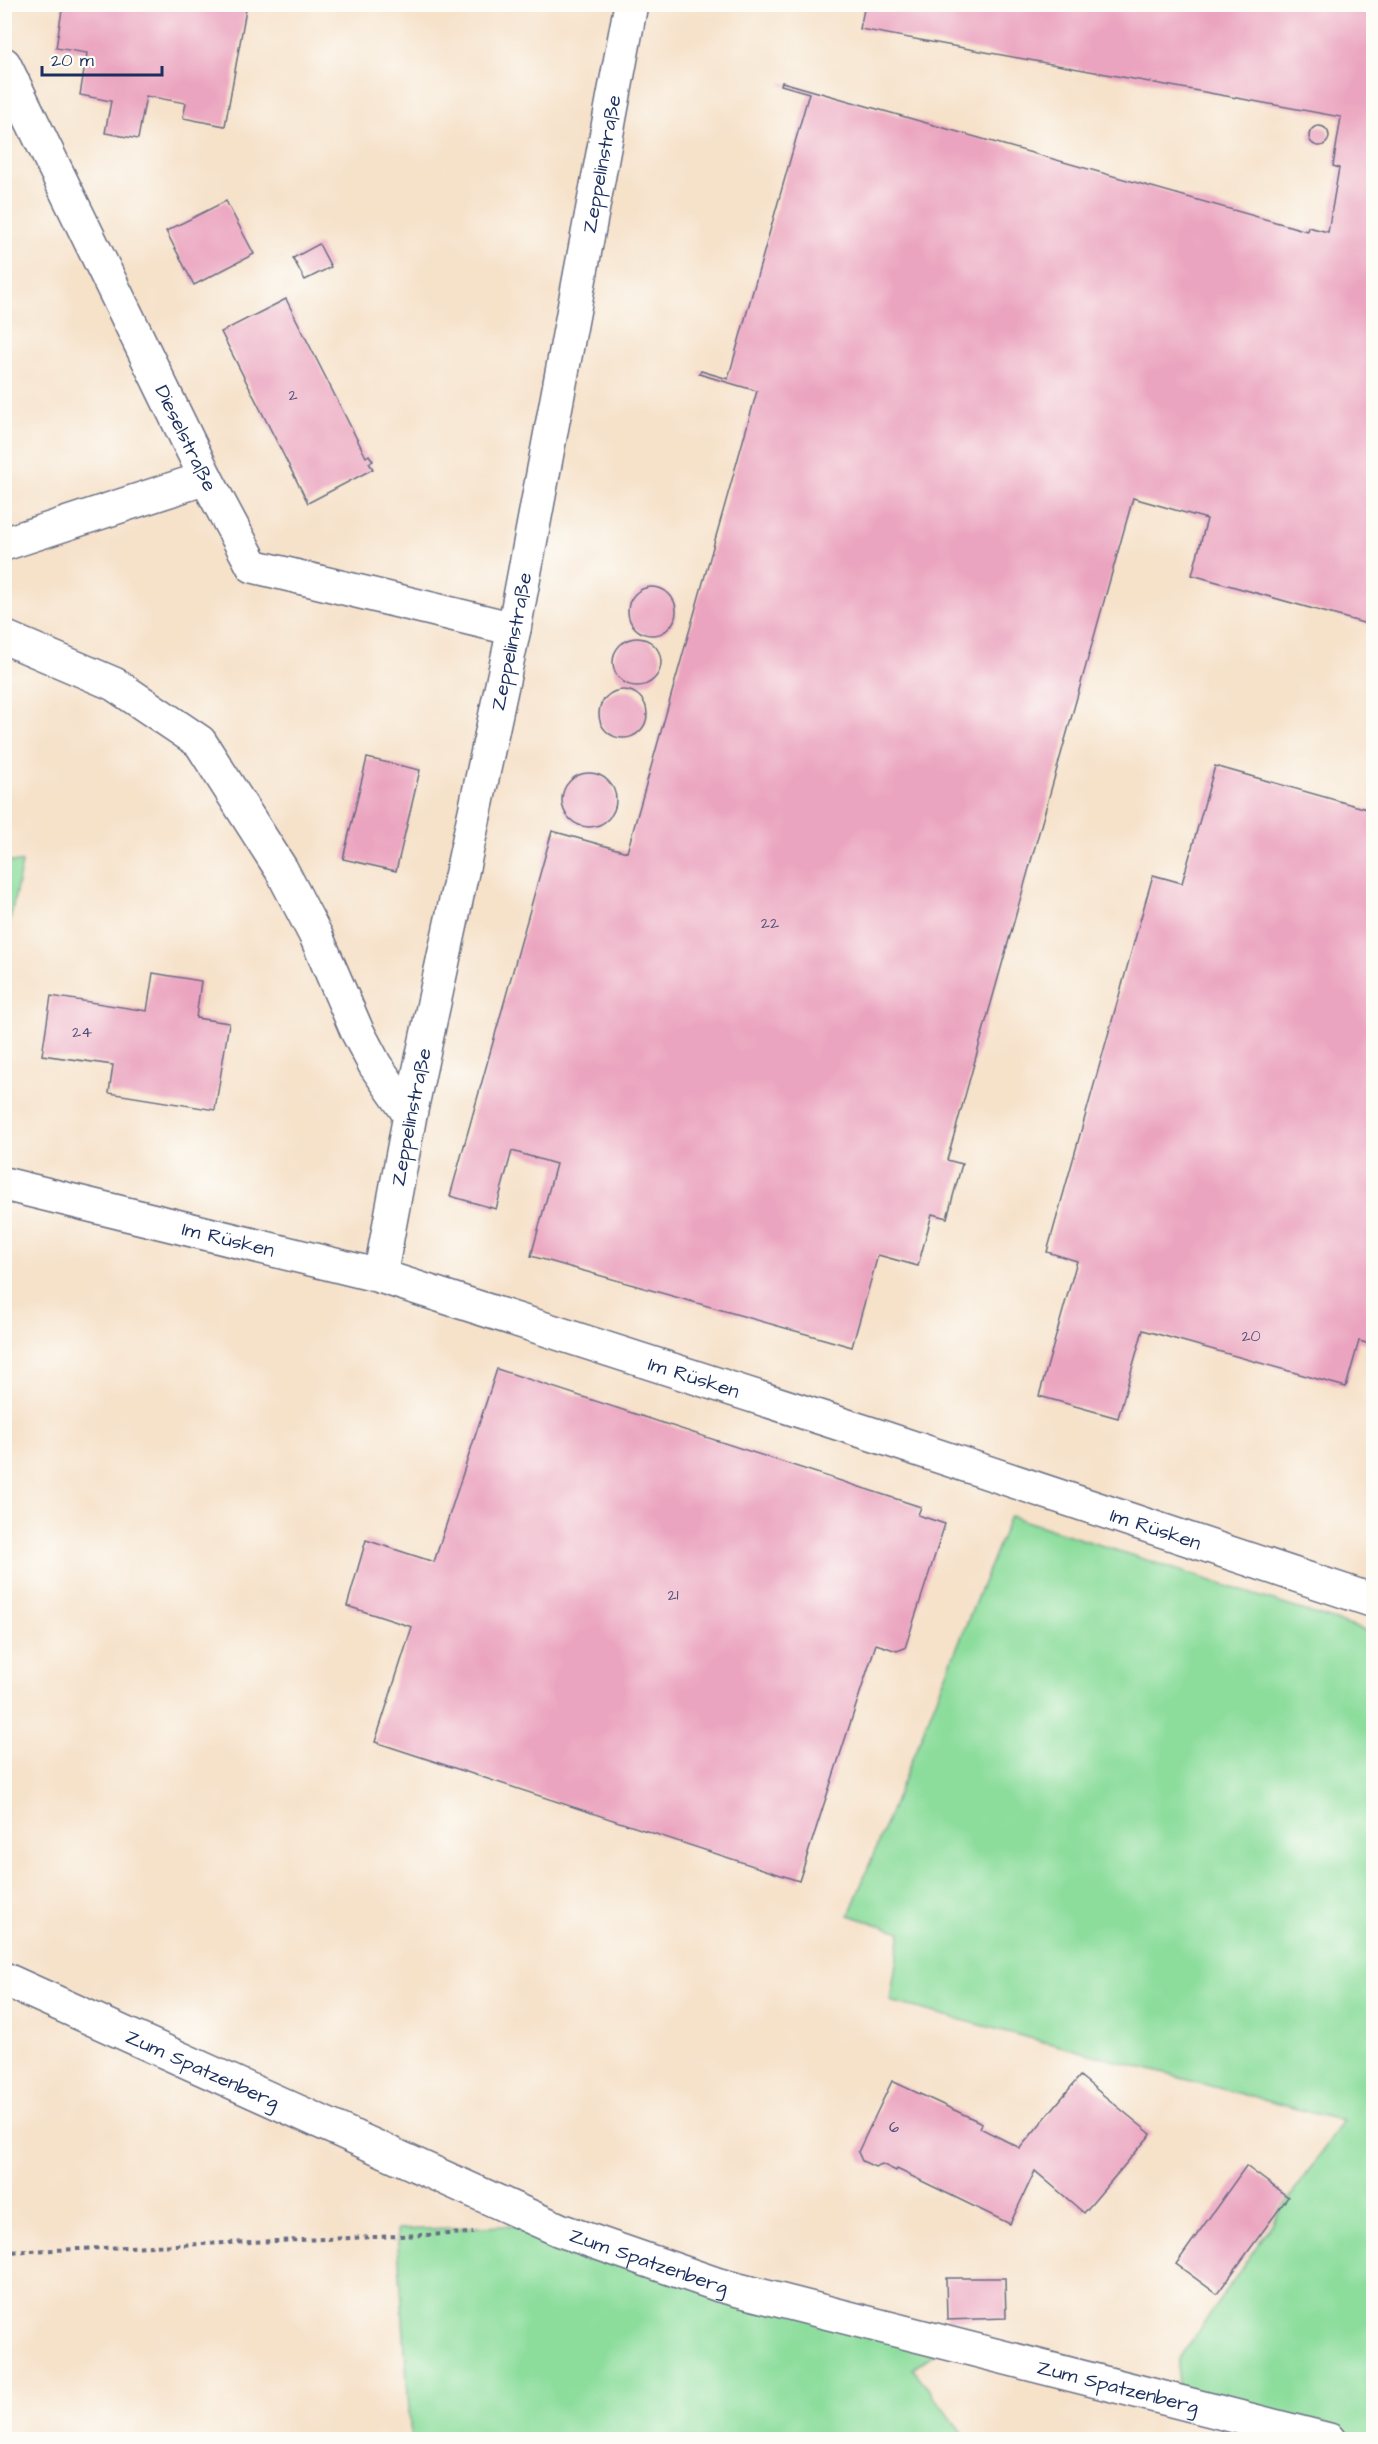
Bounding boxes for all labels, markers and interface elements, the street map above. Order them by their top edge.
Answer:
scale bar [42,39,162,77]
text: 20 m [51,48,94,73]
street label: Zeppelinstraße [575,92,629,236]
street label: Dieselstraße [148,380,224,497]
house number: 2 [288,384,298,406]
street label: Zeppelinstraße [484,570,539,713]
house number: 22 [761,912,779,934]
house number: 24 [72,1021,92,1043]
street label: Zeppelinstraße [384,1045,439,1188]
street label: Im Rüsken [179,1215,277,1265]
house number: 20 [1241,1325,1261,1347]
street label: Im Rüsken [645,1350,743,1406]
street label: Im Rüsken [1106,1501,1205,1558]
house number: 21 [667,1584,679,1606]
street label: Zum Spatzenberg [121,2023,284,2117]
house number: 6 [889,2116,899,2138]
street label: Zum Spatzenberg [566,2221,731,2303]
street label: Zum Spatzenberg [1034,2353,1202,2422]

